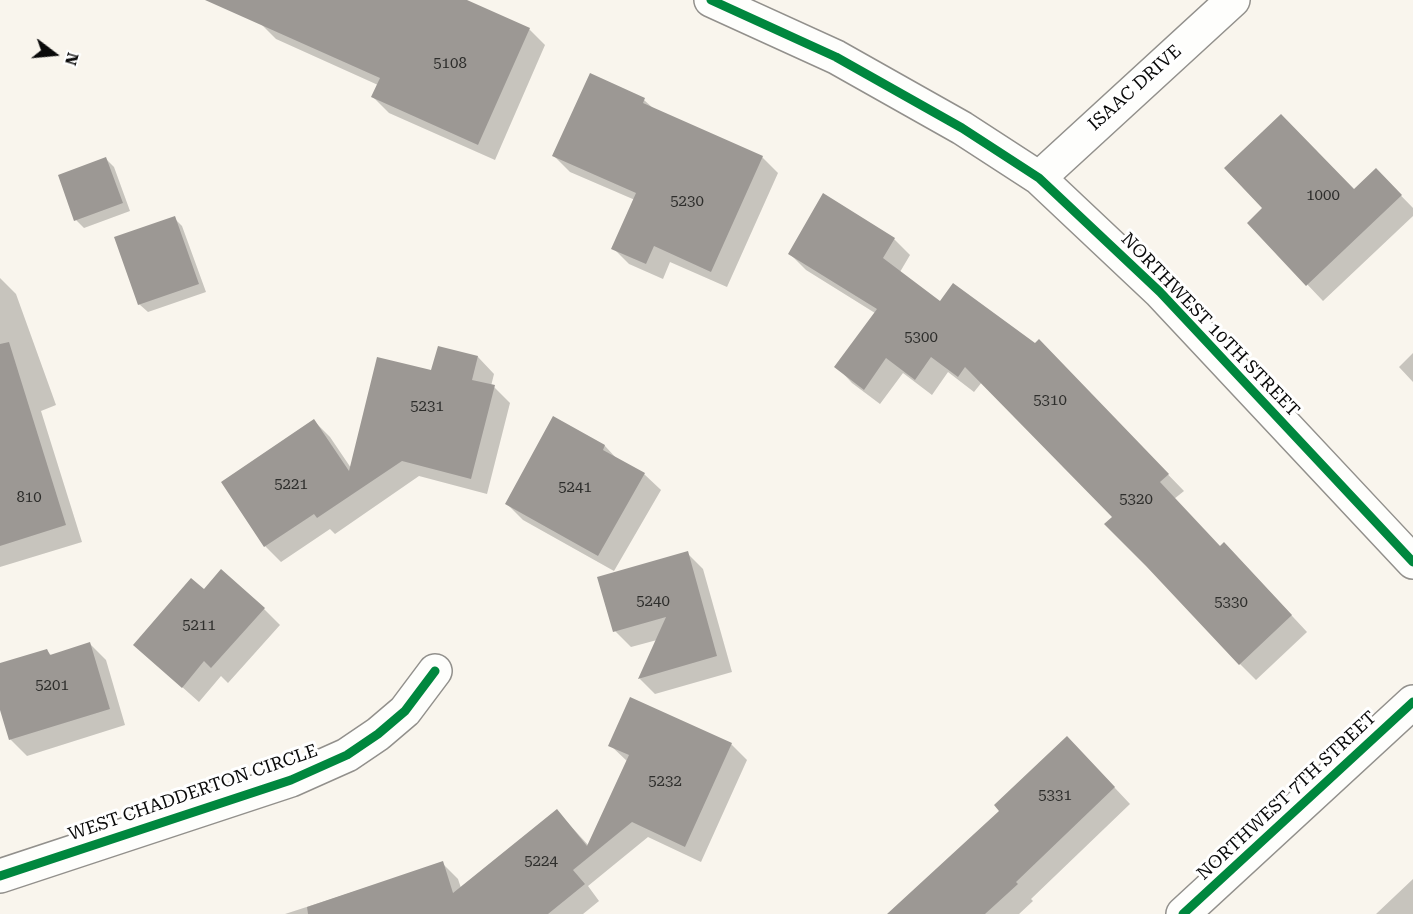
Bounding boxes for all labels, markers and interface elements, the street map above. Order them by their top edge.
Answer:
north arrow [24,24,84,84]
street label: ISAAC DRIVE [1084,41,1186,135]
text: N [61,51,83,68]
house number: 5108 [433,55,467,73]
house number: 1000 [1306,187,1340,205]
house number: 5230 [670,193,704,211]
street label: NORTHWEST 10TH STREET [1116,228,1304,422]
house number: 5300 [904,329,938,347]
house number: 5310 [1033,392,1067,410]
house number: 5231 [410,398,444,416]
house number: 5221 [274,476,308,494]
house number: 5241 [558,479,592,497]
house number: 810 [16,489,42,507]
house number: 5320 [1119,491,1153,509]
house number: 5240 [636,593,670,611]
house number: 5330 [1214,594,1248,612]
house number: 5211 [182,617,216,635]
house number: 5201 [35,677,69,695]
street label: NORTHWEST 7TH STREET [1193,707,1381,885]
street label: WEST CHADDERTON CIRCLE [66,740,320,846]
house number: 5232 [648,773,682,791]
house number: 5331 [1038,787,1072,805]
house number: 5224 [524,853,558,871]

